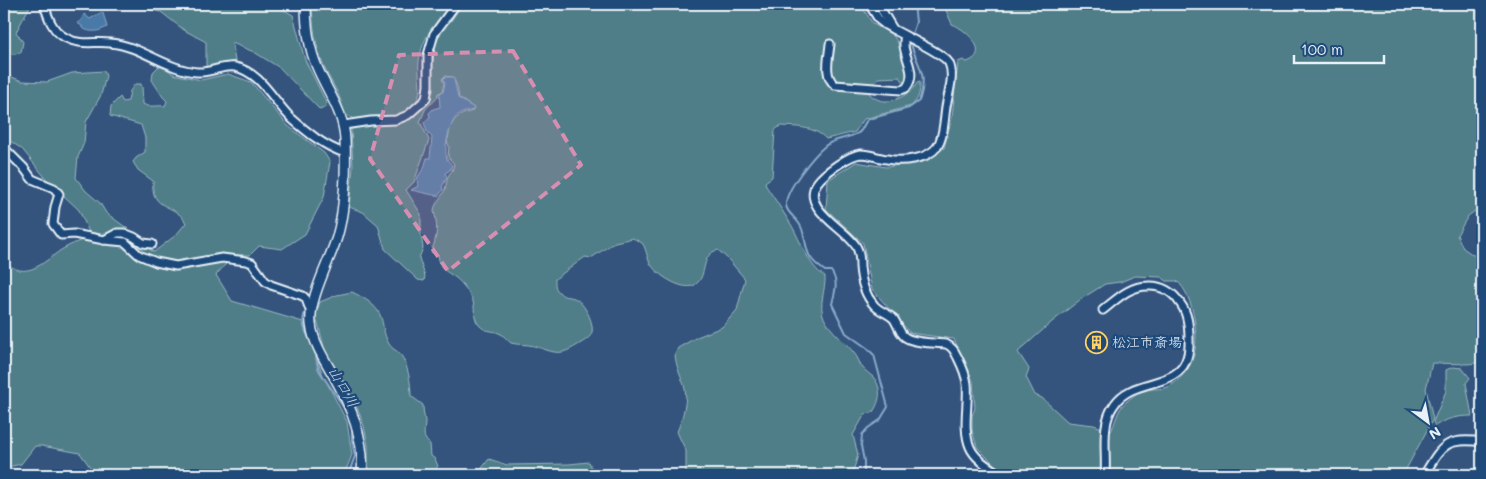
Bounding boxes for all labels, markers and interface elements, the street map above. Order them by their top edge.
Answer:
scale bar [1294,32,1384,64]
text: 100 m [1301,39,1343,59]
building icon: 松江市斎場 [1084,330,1108,354]
place label: 松江市斎場 [1112,332,1182,351]
water label: 山口川 [324,362,364,411]
north arrow [1404,396,1454,446]
text: N [1426,423,1445,444]

